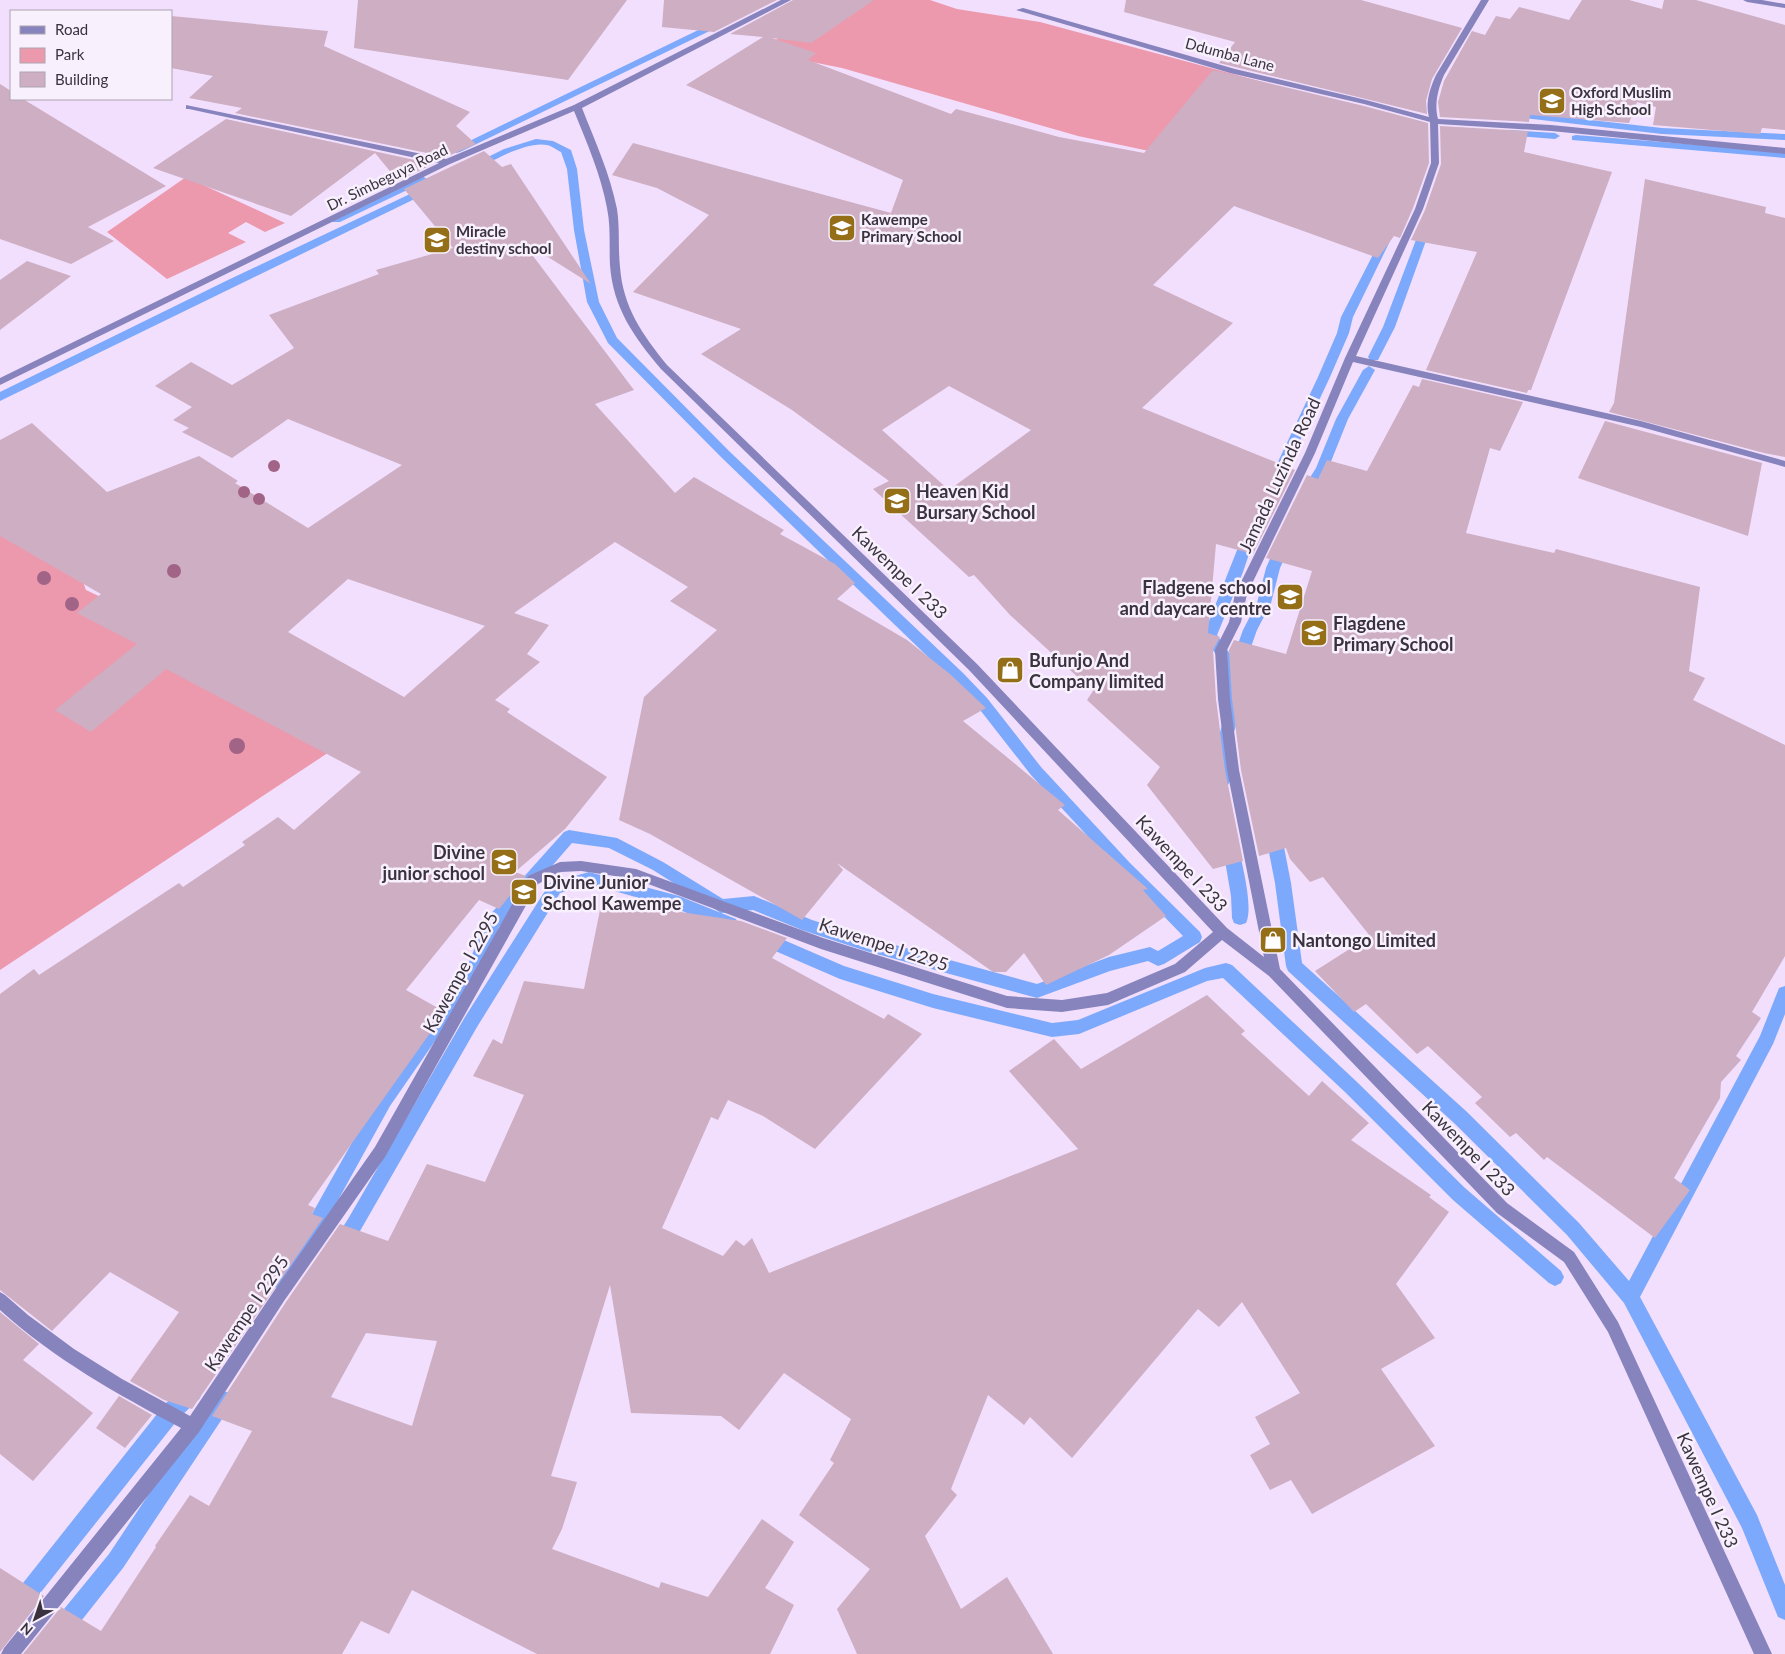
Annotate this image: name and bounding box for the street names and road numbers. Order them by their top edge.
street label: Ddumba Lane [1183,33,1277,75]
street label: Dr. Simbeguya Road [324,140,450,214]
street label: Jamada Luzinda Road [1233,394,1325,556]
street label: Kawempe I 233 [848,521,952,623]
street label: Kawempe I 233 [1132,810,1232,916]
street label: Kawempe I 2295 [418,908,502,1036]
street label: Kawempe I 2295 [817,913,951,975]
street label: Kawempe I 233 [1418,1096,1520,1200]
street label: Kawempe I 2295 [199,1251,293,1375]
street label: Kawempe I 233 [1673,1429,1743,1551]

